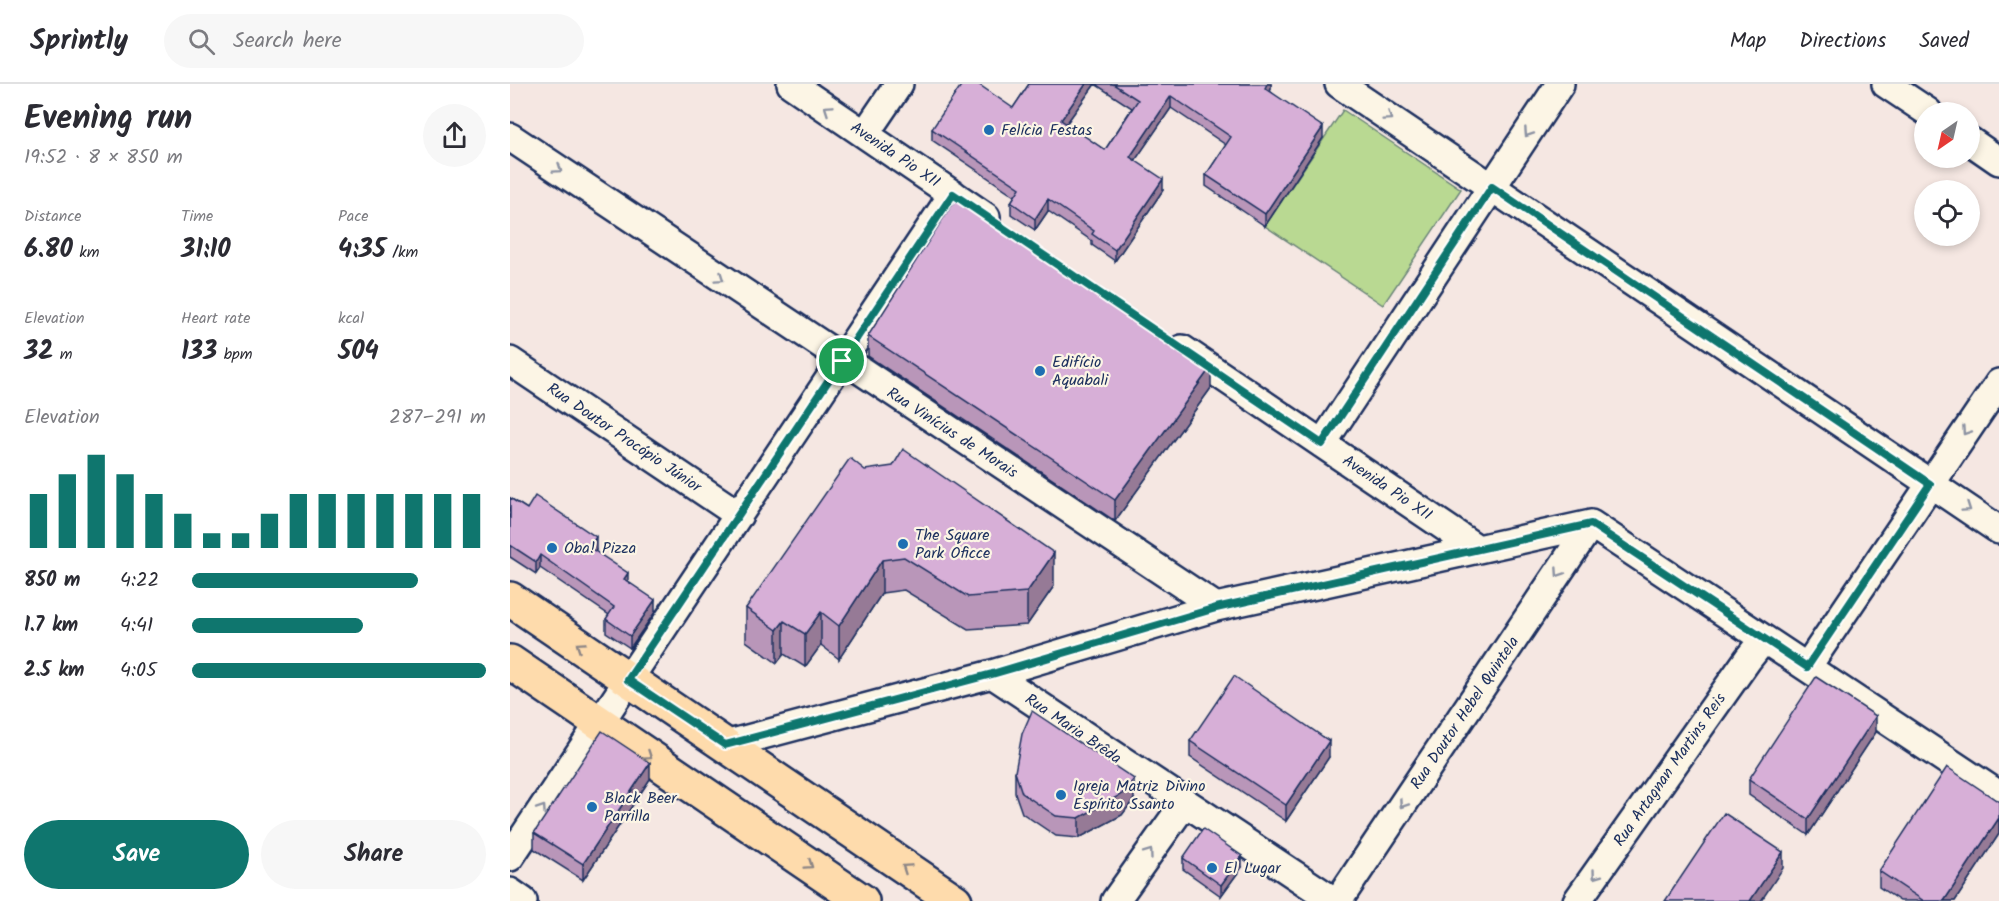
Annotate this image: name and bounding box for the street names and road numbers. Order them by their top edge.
street label: Avenida Pio XII [845,116,945,194]
street label: Rua Doutor Procópio Júnior [542,377,708,500]
street label: Rua Vinícius de Morais [881,381,1023,485]
street label: Avenida Pio XII [1337,449,1437,527]
street label: Rua Doutor Hebel Quintela [1404,631,1526,795]
street label: Rua Maria Brêda [1020,687,1126,771]
street label: Rua Artagnan Martins Reis [1607,688,1733,852]

